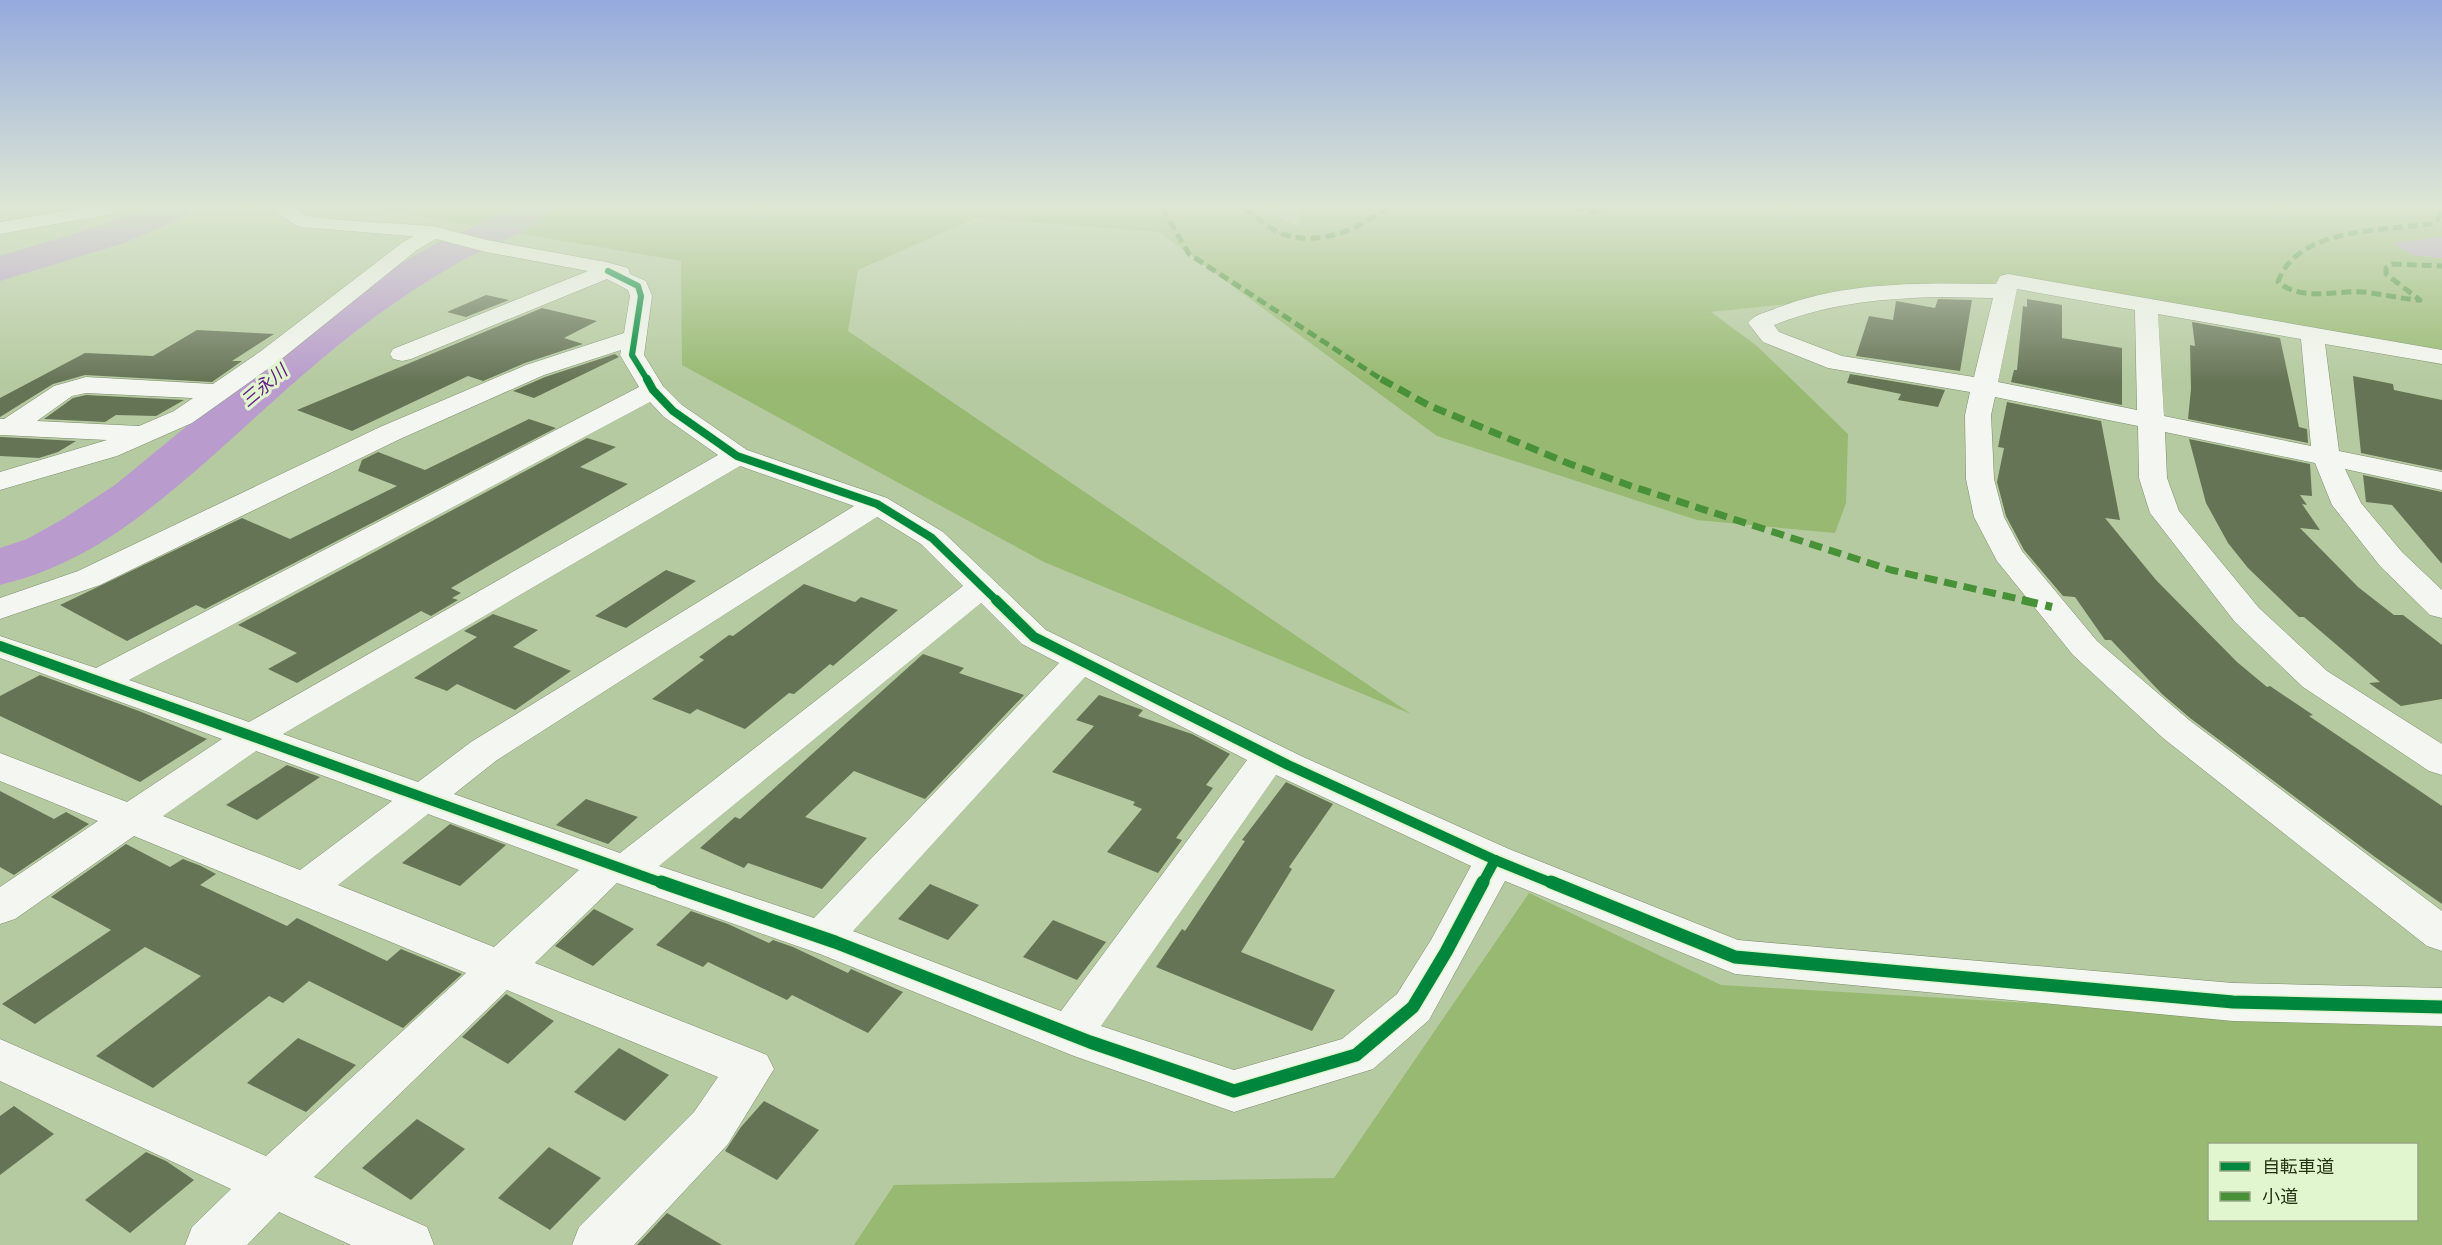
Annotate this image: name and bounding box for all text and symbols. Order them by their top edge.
water label: 三永川 [236,359,293,412]
legend [2208,1143,2418,1221]
text: 自転車道 [2262,1156,2334,1178]
text: 小道 [2262,1186,2298,1208]

